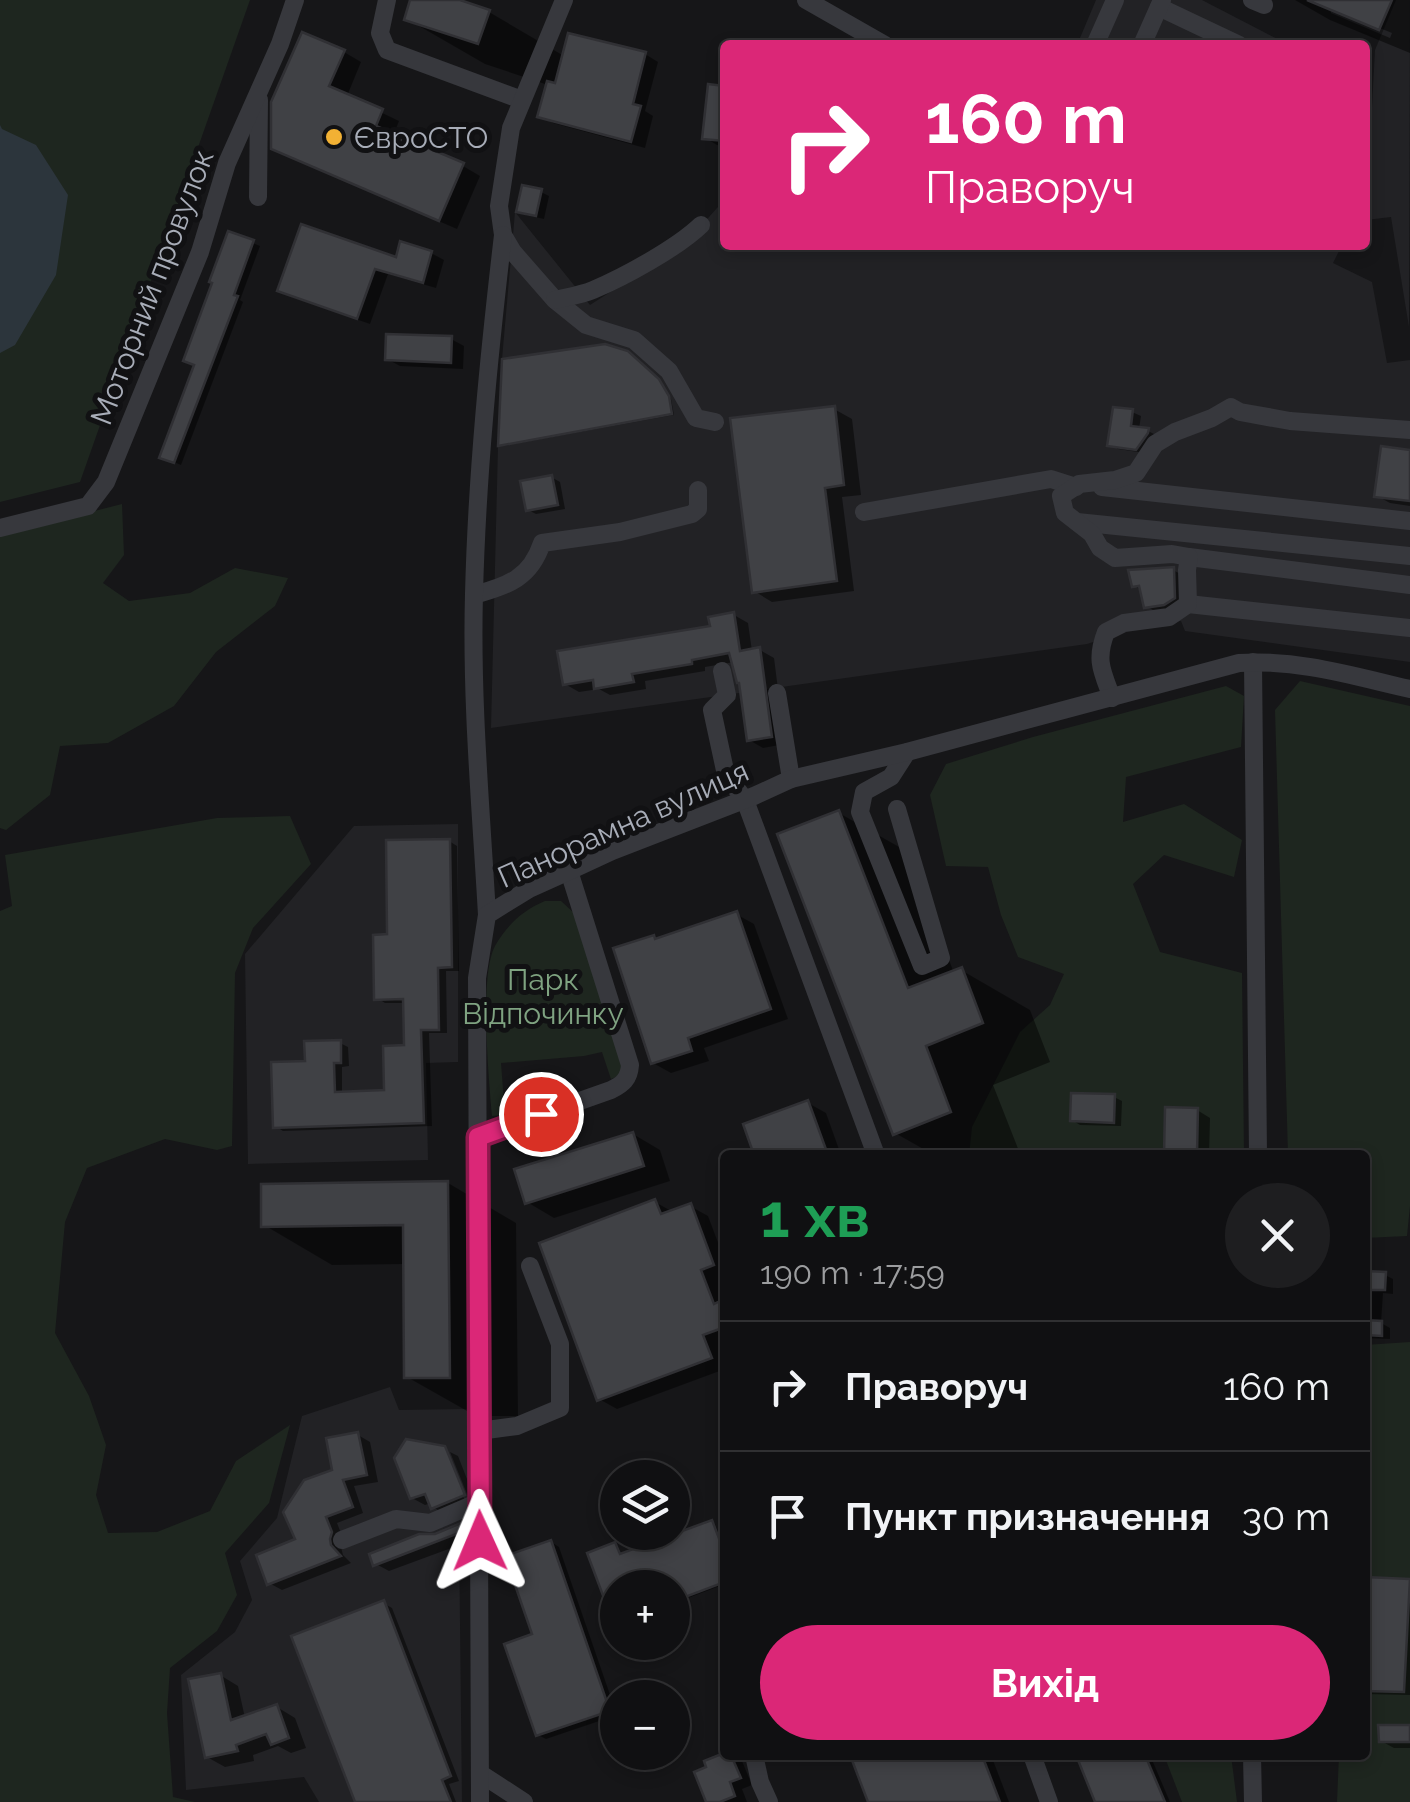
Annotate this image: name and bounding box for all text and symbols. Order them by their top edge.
text: 160 m [925,77,1127,159]
icon: right [760,80,890,210]
place label: ЄвроСТО [354,120,488,155]
marker: ЄвроСТО [323,126,345,148]
street label: Моторний провулок [83,145,221,429]
text: Праворуч [925,161,1135,214]
street label: Панорамна вулиця [492,753,754,895]
park label: Парк Відпочинку [462,962,624,1031]
pin [499,1072,584,1157]
icon: arrive [514,1087,569,1142]
text: 1 хв [760,1181,870,1251]
button: close [1225,1183,1330,1288]
text: 190 m · 17:59 [760,1254,945,1291]
icon: right [760,1359,815,1414]
text: Праворуч [845,1364,1028,1409]
text: 160 m [1223,1364,1330,1409]
map controls [600,1460,690,1770]
button: layers [600,1460,690,1550]
position arrow [428,1489,532,1593]
icon: arrive [760,1489,815,1544]
text: Пункт призначення [845,1494,1210,1539]
text: 30 m [1242,1494,1330,1539]
button: + [600,1570,690,1660]
button: Вихід [760,1625,1330,1740]
button: − [600,1680,690,1770]

